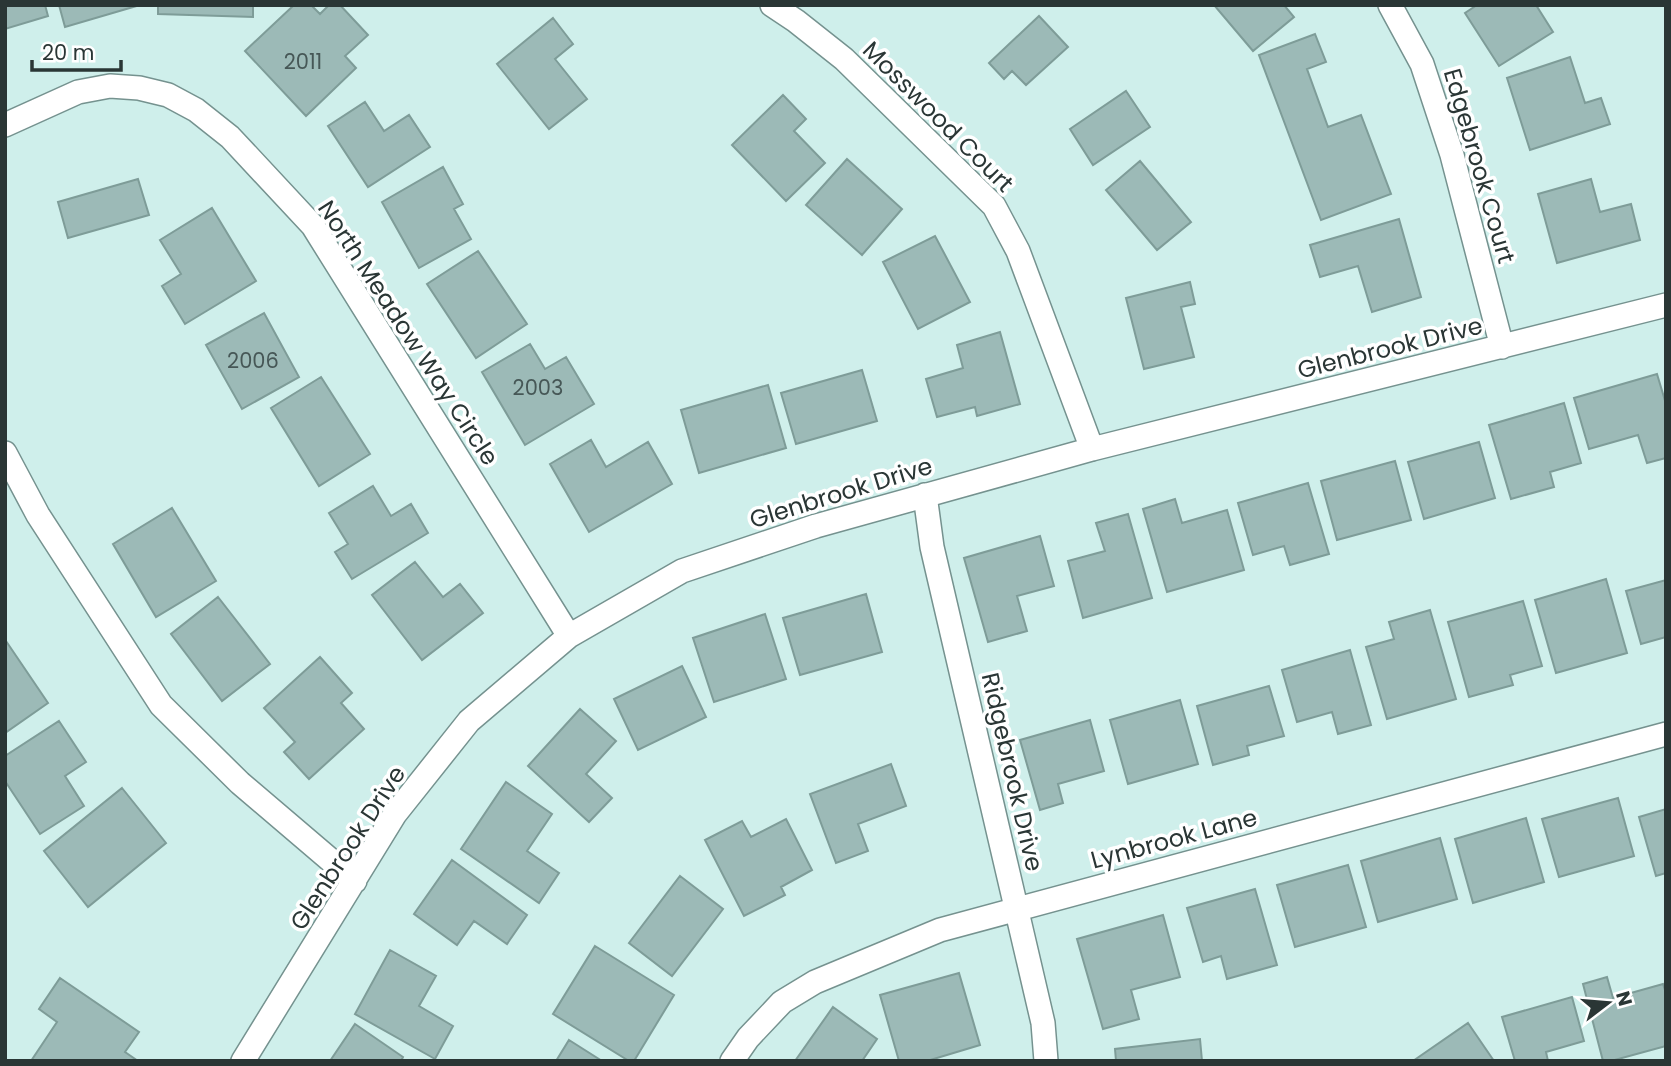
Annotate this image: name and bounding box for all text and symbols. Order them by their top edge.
scale bar [32,28,121,72]
street label: Mosswood Court [856,34,1021,199]
text: 20 m [42,38,95,67]
house number: 2011 [284,47,322,76]
street label: Edgebrook Court [1436,65,1523,267]
street label: North Meadow Way Circle [310,194,507,471]
street label: Glenbrook Drive [1294,309,1486,386]
house number: 2006 [227,346,279,375]
house number: 2003 [513,373,563,402]
street label: Glenbrook Drive [745,449,936,536]
street label: Ridgebrook Drive [974,669,1051,874]
street label: Glenbrook Drive [282,759,413,936]
street label: Lynbrook Lane [1087,800,1261,877]
north arrow [1573,968,1643,1038]
text: N [1609,988,1639,1009]

